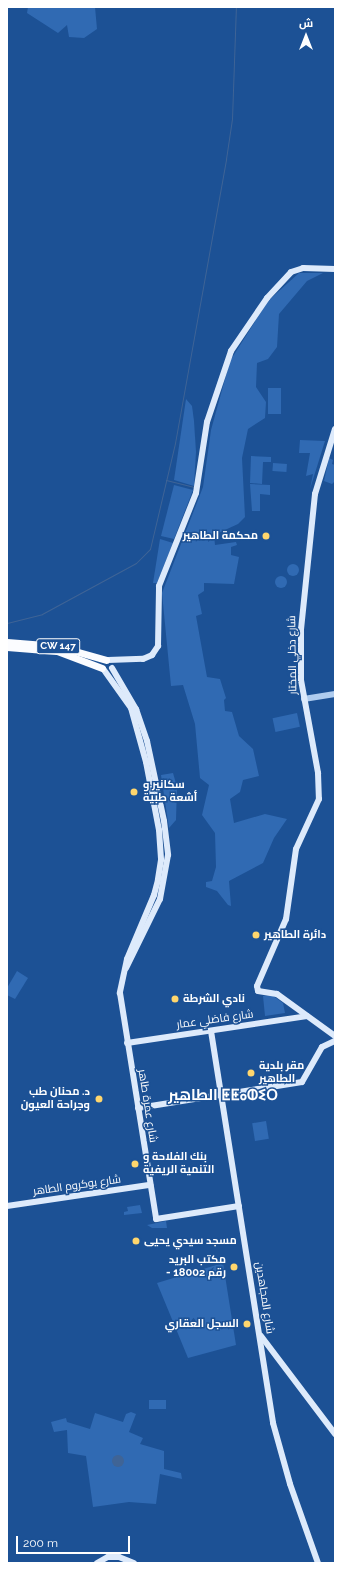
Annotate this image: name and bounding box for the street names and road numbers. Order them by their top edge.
street label: شارع دخلي المختار [286,615,300,695]
road number: CW 147 [36,638,80,654]
street label: شارع فاضلي عمار [176,1008,254,1032]
street label: شارع عمرة طاهر [135,1068,159,1144]
street label: شارع بوكروم الطاهر [32,1173,122,1199]
street label: شارع المجاهدين [252,1261,276,1335]

